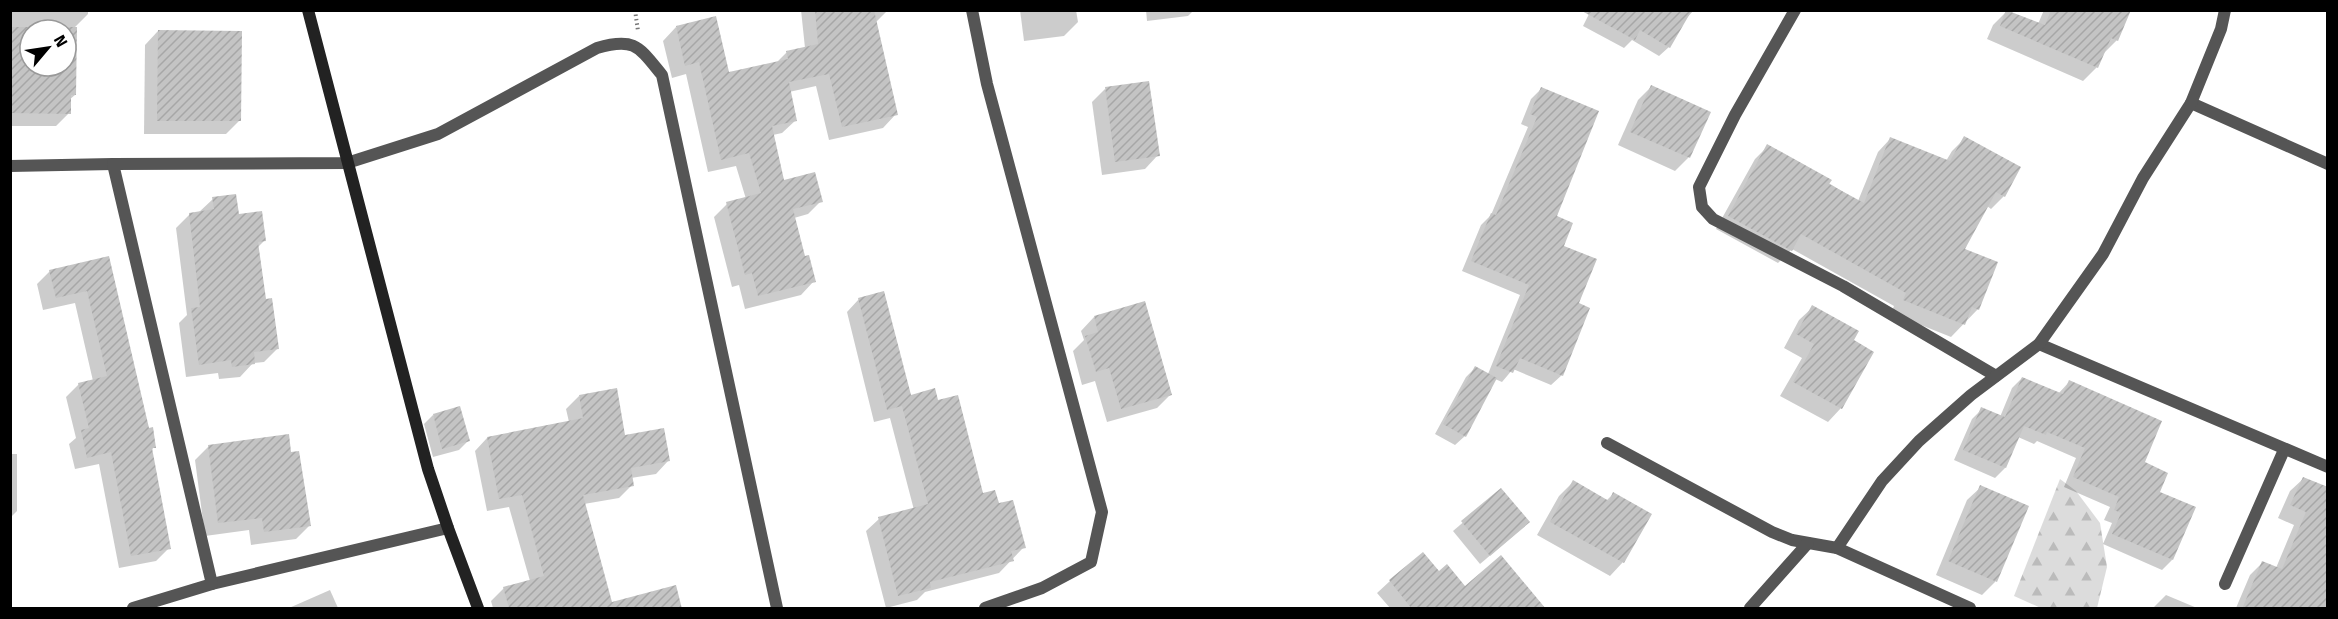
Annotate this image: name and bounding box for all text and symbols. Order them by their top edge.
north arrow [18,18,78,78]
text: N [50,32,72,50]

